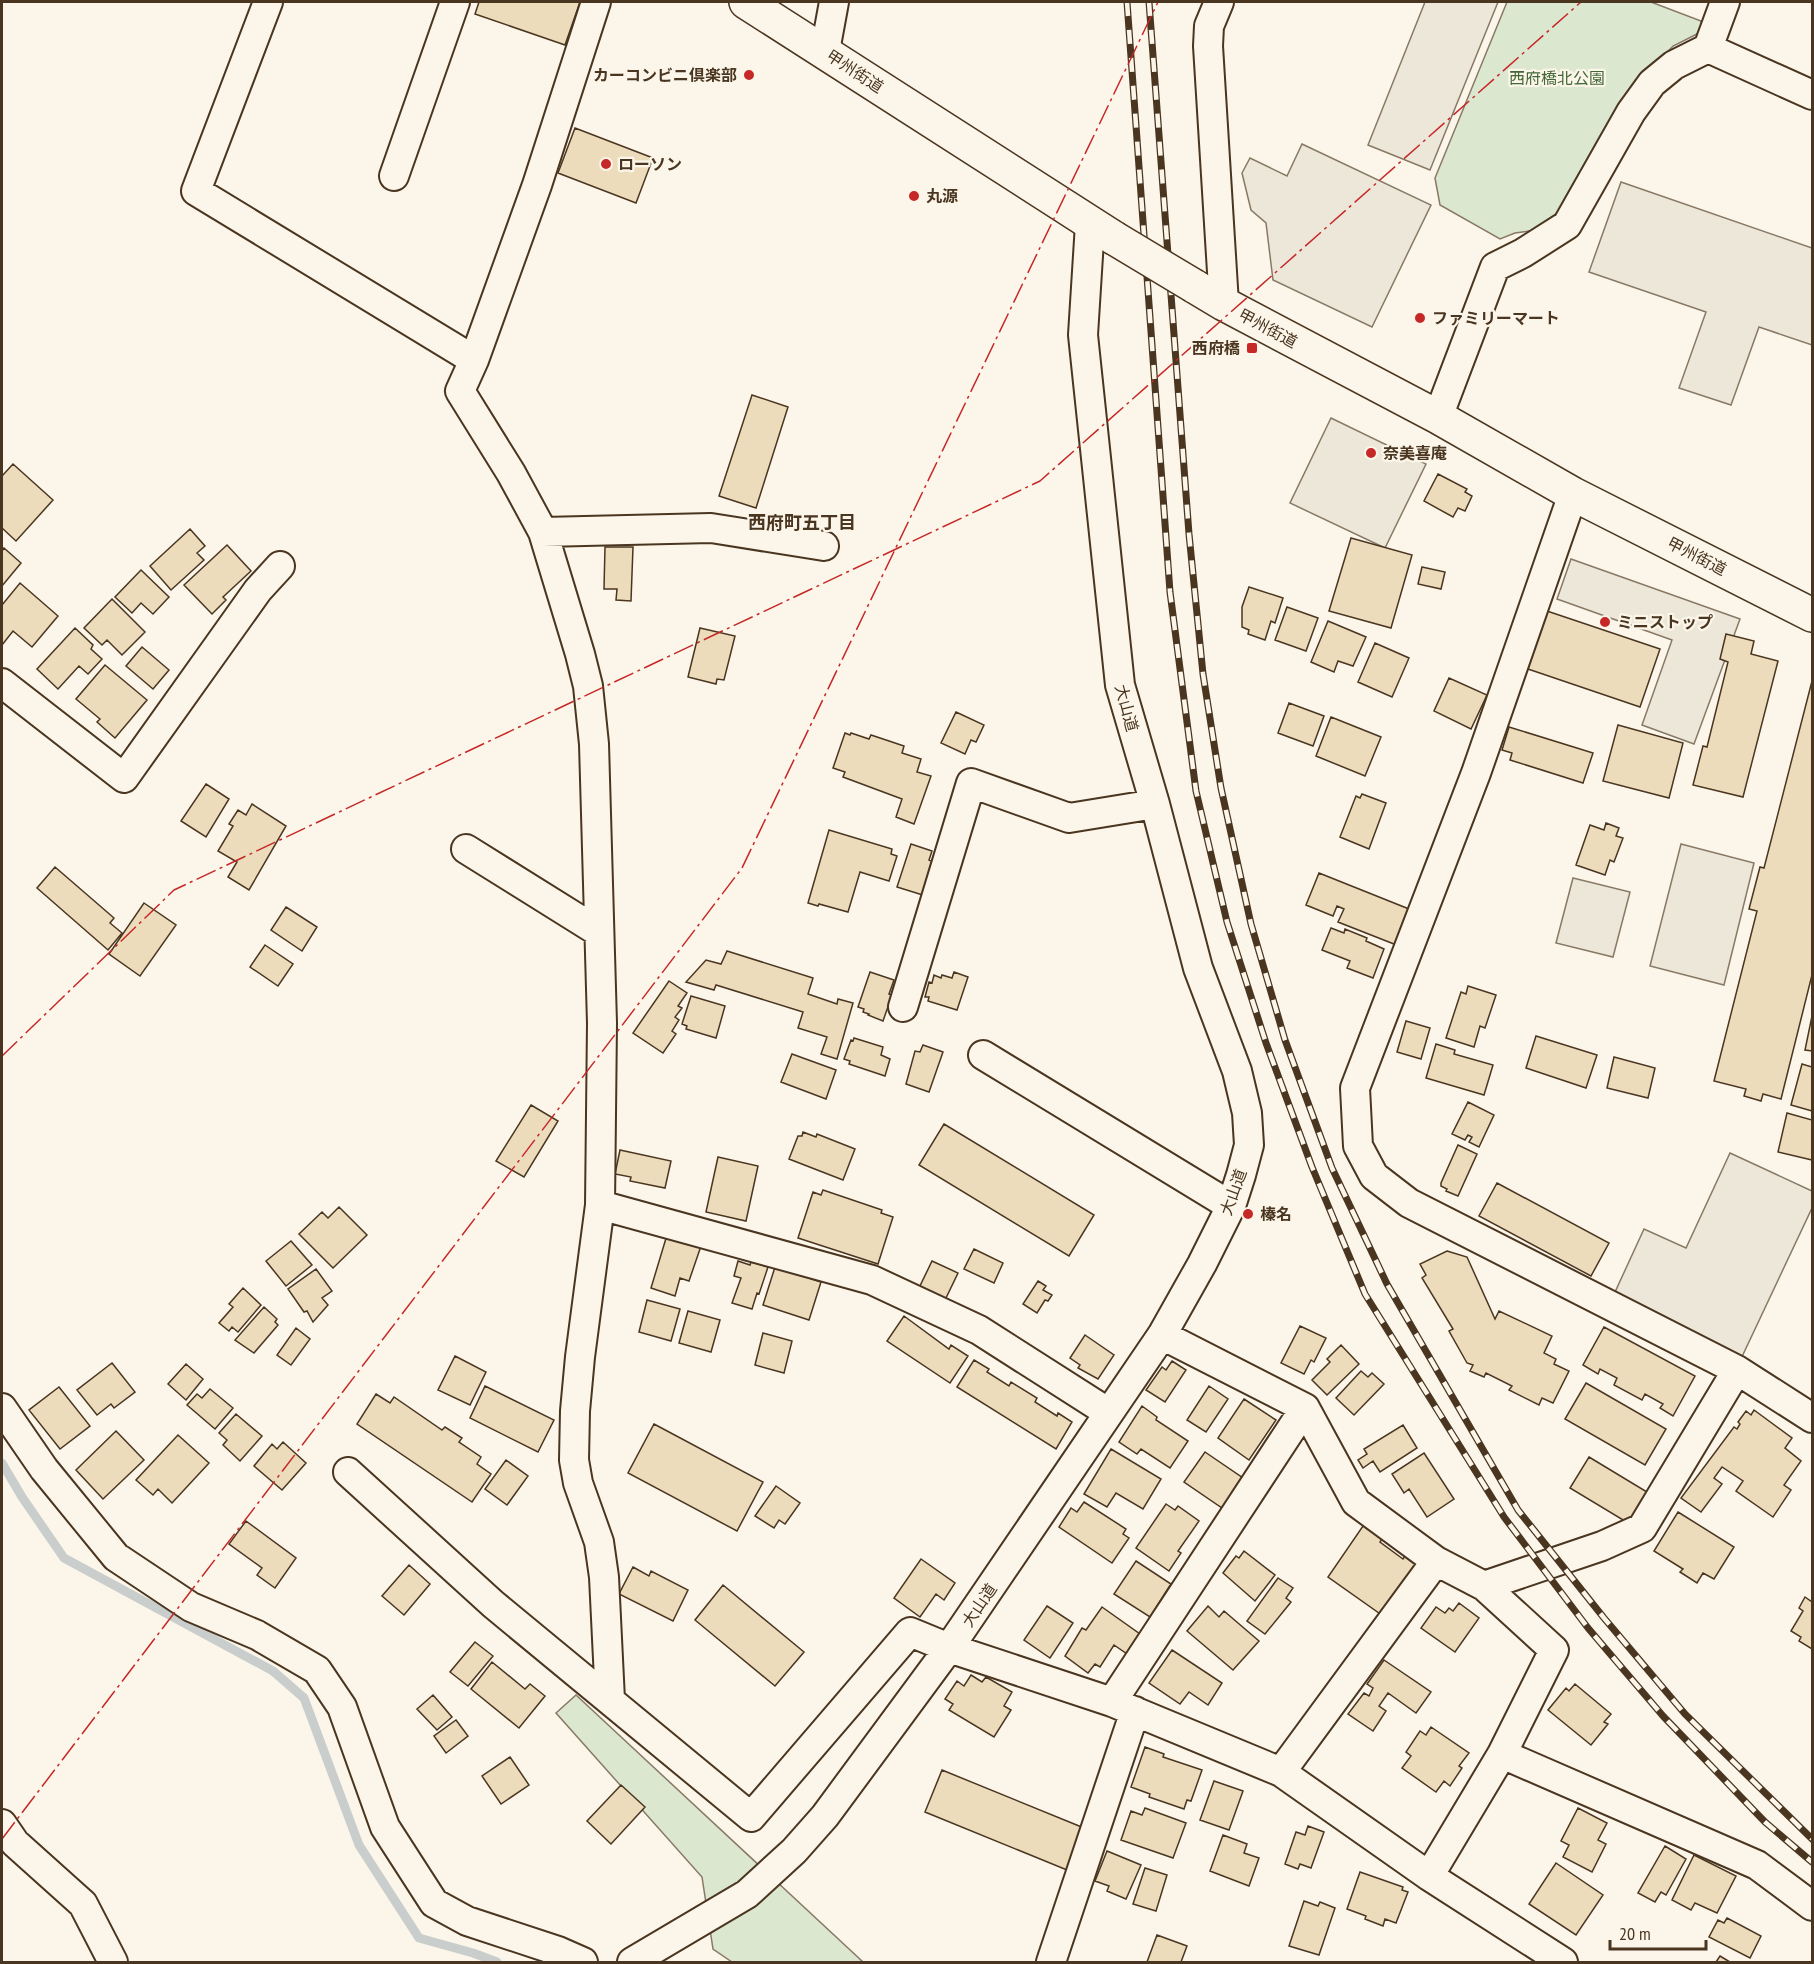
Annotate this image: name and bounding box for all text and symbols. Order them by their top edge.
street label: 甲州街道 [823,45,887,97]
place label: カーコンビニ倶楽部 [593,65,737,85]
marker: カーコンビニ倶楽部 [742,68,756,82]
park label: 西府橋北公園 [1509,68,1605,88]
place label: ローソン [618,154,682,174]
marker: ローソン [599,157,613,171]
place label: 丸源 [926,186,958,206]
marker: 丸源 [907,189,921,203]
street label: 甲州街道 [1235,304,1301,352]
place label: ファミリーマート [1432,308,1560,328]
marker: ファミリーマート [1413,311,1427,325]
place label: 西府橋 [1192,338,1240,358]
marker: 西府橋 [1245,341,1259,355]
place label: 奈美喜庵 [1383,443,1447,463]
marker: 奈美喜庵 [1364,446,1378,460]
district label: 西府町五丁目 [748,511,856,534]
street label: 甲州街道 [1664,533,1730,579]
place label: ミニストップ [1617,612,1713,632]
marker: ミニストップ [1598,615,1612,629]
street label: 大山道 [1111,682,1143,734]
street label: 大山道 [1215,1166,1251,1218]
place label: 榛名 [1260,1204,1292,1224]
marker: 榛名 [1241,1207,1255,1221]
street label: 大山道 [957,1580,1001,1630]
scale bar [1610,1913,1706,1951]
text: 20 m [1619,1922,1651,1945]

